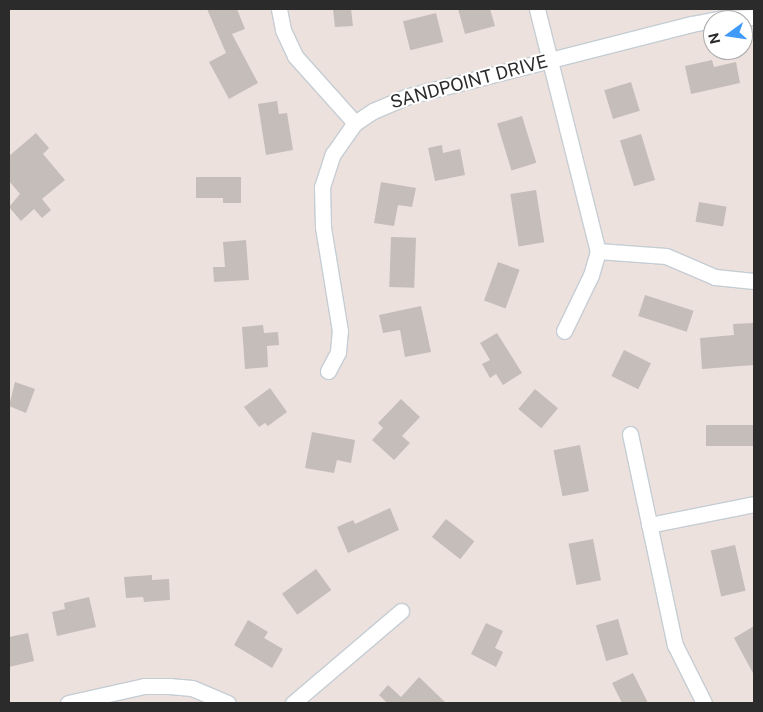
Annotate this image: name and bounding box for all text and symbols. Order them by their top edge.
north arrow [703,10,753,60]
text: N [705,31,724,46]
street label: SANDPOINT DRIVE [388,51,550,113]

